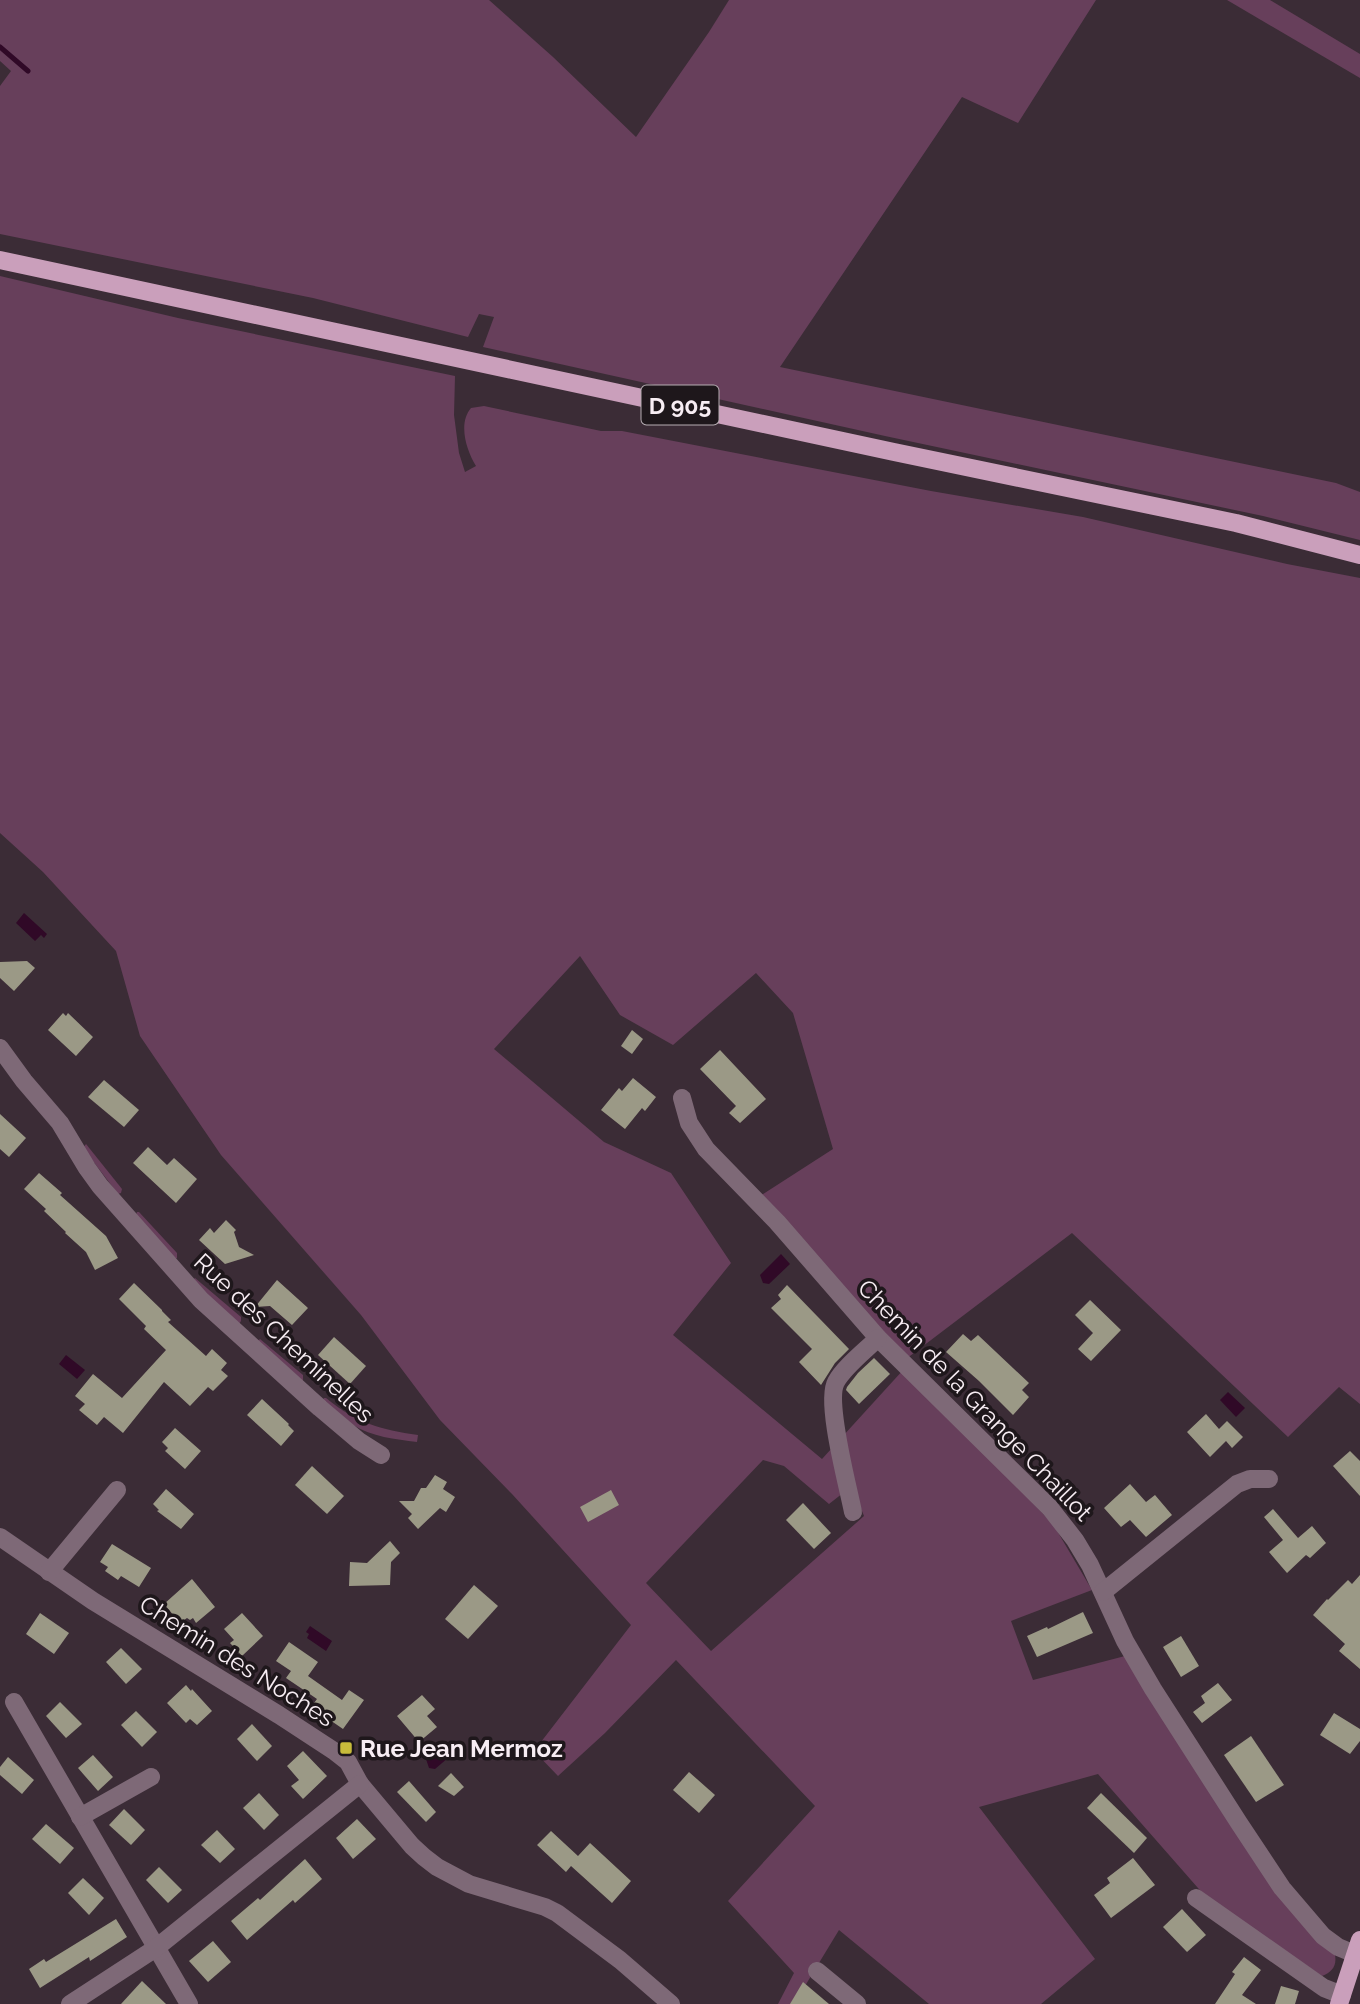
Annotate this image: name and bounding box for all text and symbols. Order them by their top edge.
road number: D 905 [642,386,718,424]
street label: Rue des Cheminelles [188,1247,380,1429]
street label: Chemin de la Grange Chaillot [852,1273,1098,1527]
street label: Chemin des Noches [134,1589,340,1733]
place label: Rue Jean Mermoz [360,1734,563,1763]
marker: Rue Jean Mermoz [338,1740,354,1756]

